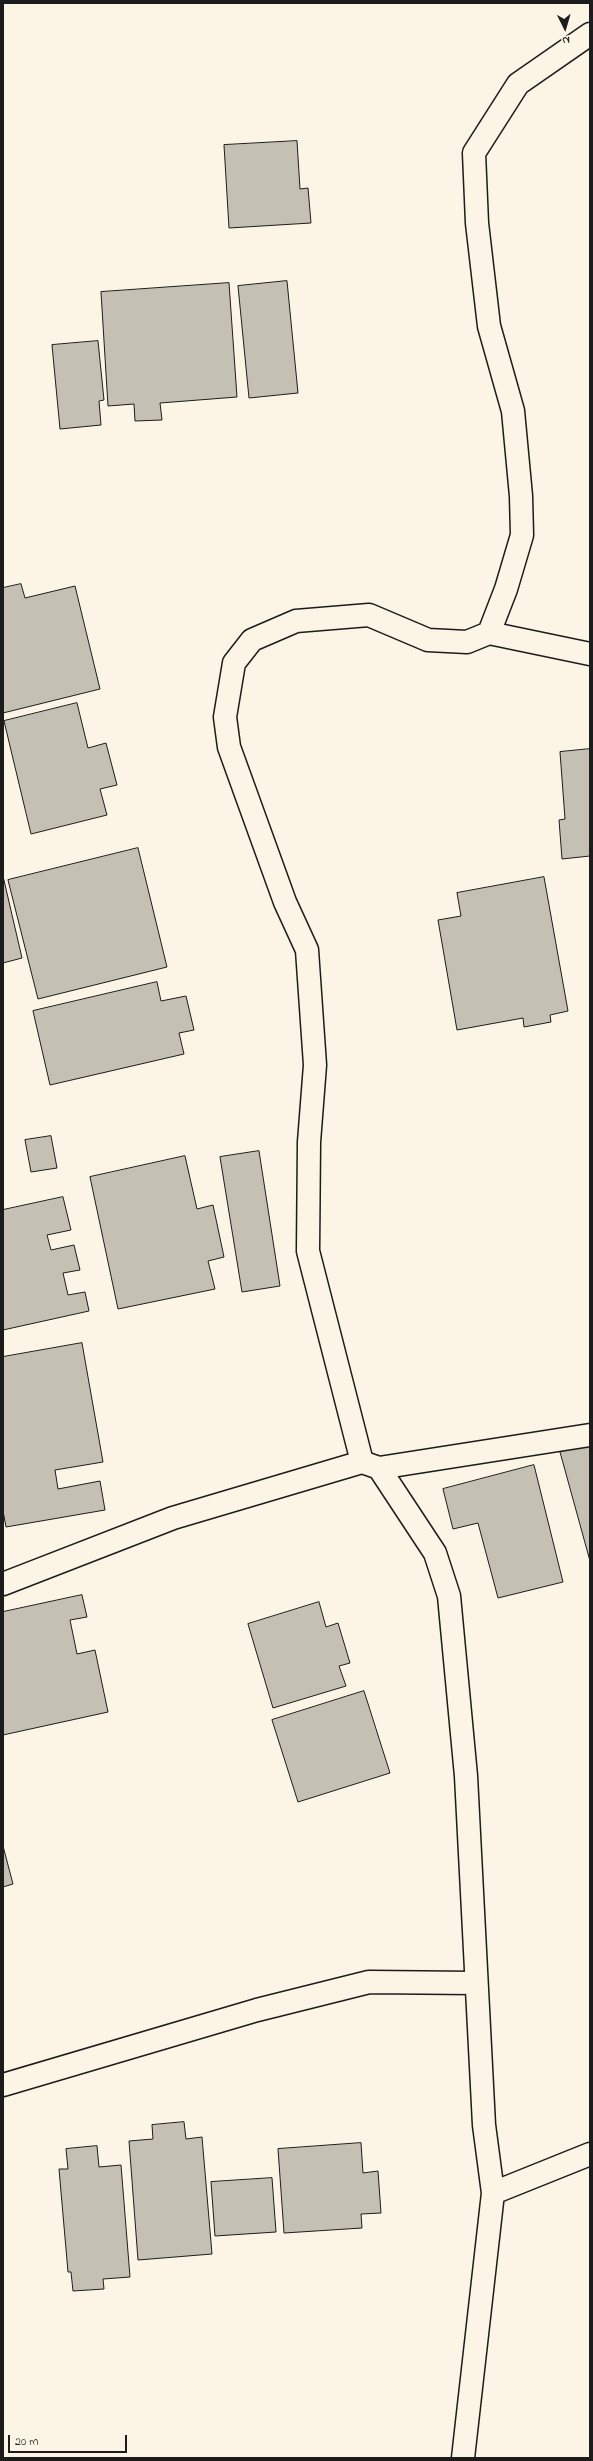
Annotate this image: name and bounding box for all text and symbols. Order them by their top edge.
north arrow [545,8,585,48]
text: N [562,32,570,48]
scale bar [10,2427,129,2453]
text: 20 m [15,2433,38,2451]

